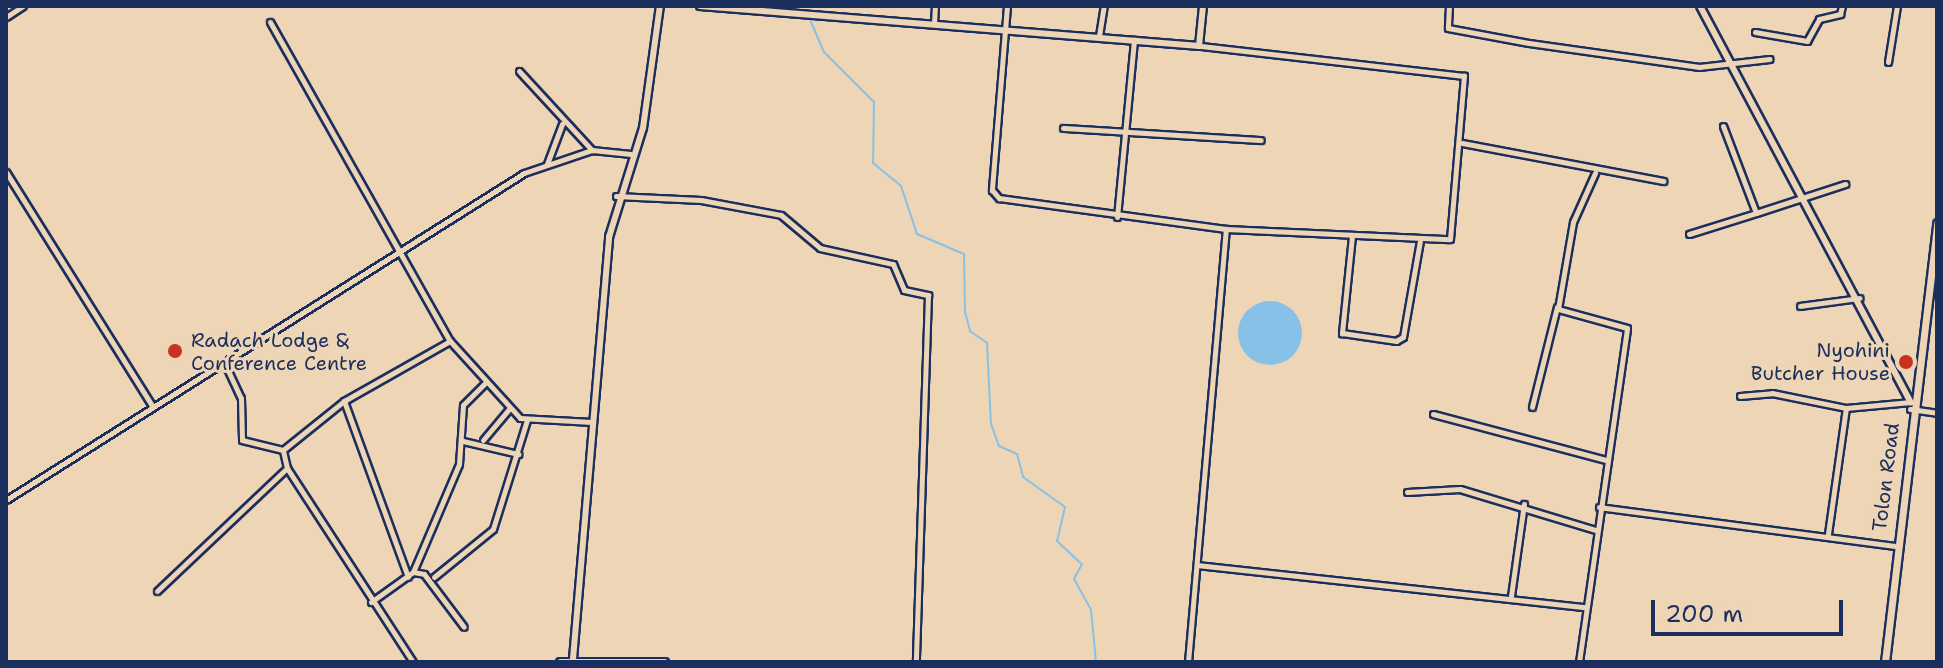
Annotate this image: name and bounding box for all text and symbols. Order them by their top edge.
place label: Radach Lodge & Conference Centre [191,328,367,375]
place label: Nyohini Butcher House [1751,338,1890,385]
marker: Radach Lodge & Conference Centre [166,342,184,360]
marker: Nyohini Butcher House [1897,353,1915,371]
street label: Tolon Road [1867,421,1905,533]
scale bar [1655,584,1847,634]
text: 200 m [1665,598,1743,630]

